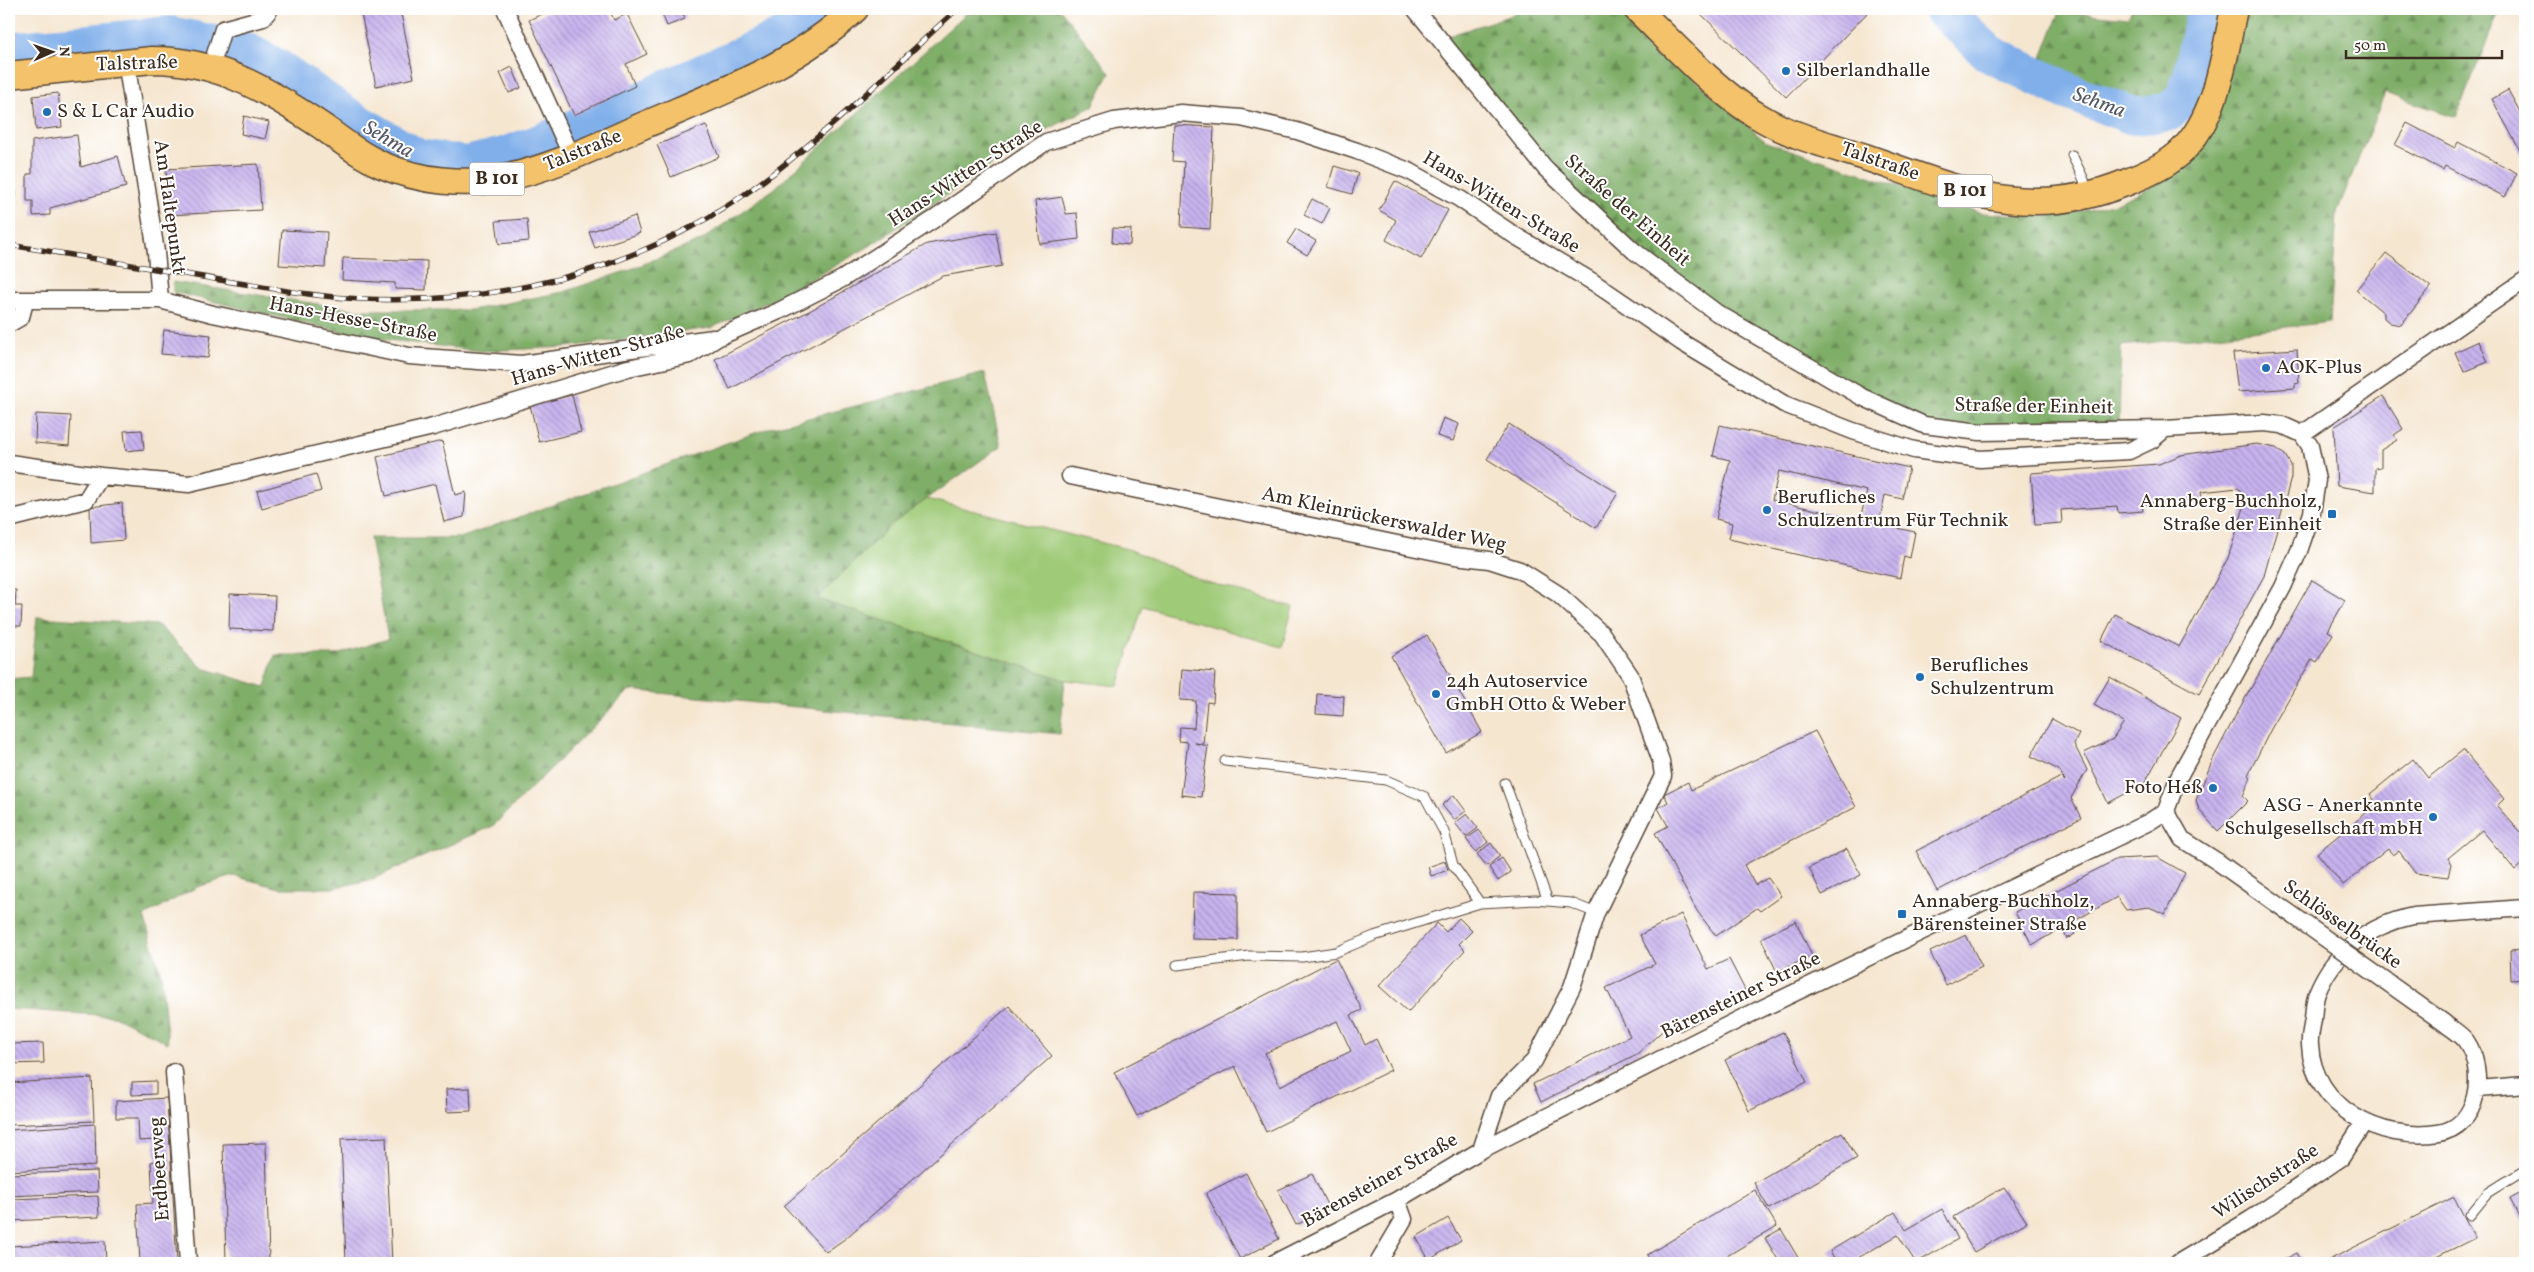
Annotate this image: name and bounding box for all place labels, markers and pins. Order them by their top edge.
place label: Silberlandhalle [1796,57,1930,85]
marker: Silberlandhalle [1780,65,1792,77]
place label: S & L Car Audio [57,98,194,126]
marker: S & L Car Audio [41,106,53,118]
place label: AOK-Plus [2276,354,2362,382]
marker: AOK-Plus [2260,362,2272,374]
place label: Berufliches Schulzentrum Für Technik [1777,484,2008,535]
place label: Annaberg-Buchholz, Straße der Einheit [2140,488,2322,539]
marker: Berufliches Schulzentrum Für Technik [1761,504,1773,516]
marker: Annaberg-Buchholz, Straße der Einheit [2326,508,2338,520]
place label: Berufliches Schulzentrum [1930,652,2054,703]
place label: 24h Autoservice GmbH Otto & Weber [1446,668,1626,719]
marker: Berufliches Schulzentrum [1914,671,1926,683]
marker: 24h Autoservice GmbH Otto & Weber [1430,688,1442,700]
place label: Foto Heß [2124,774,2203,802]
marker: Foto Heß [2207,782,2219,794]
place label: ASG - Anerkannte Schulgesellschaft mbH [2224,792,2423,843]
marker: ASG - Anerkannte Schulgesellschaft mbH [2427,811,2439,823]
place label: Annaberg-Buchholz, Bärensteiner Straße [1912,888,2094,939]
marker: Annaberg-Buchholz, Bärensteiner Straße [1896,908,1908,920]

